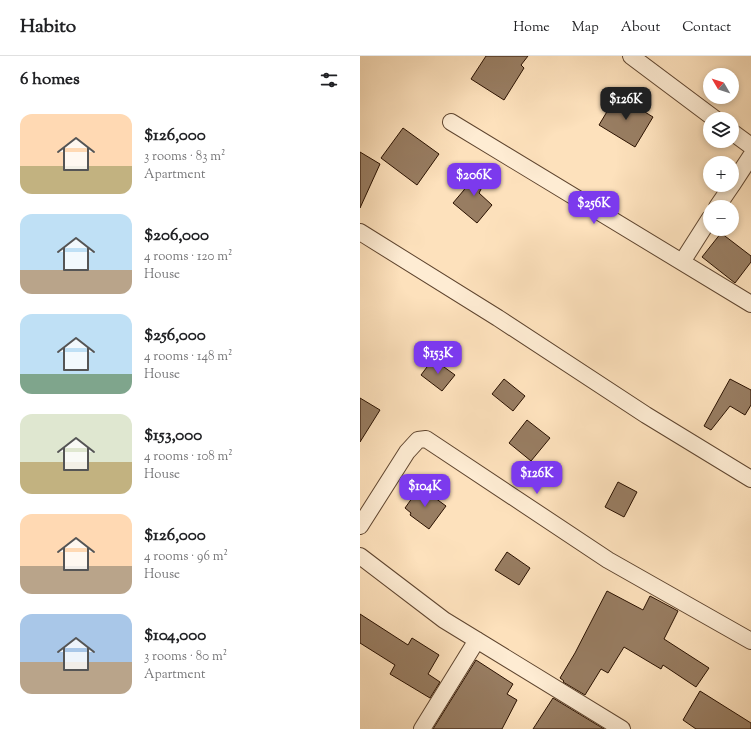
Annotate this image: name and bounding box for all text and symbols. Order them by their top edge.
text: Habito [20,14,76,41]
text: Home [513,18,550,38]
text: Map [572,18,599,38]
text: About [621,18,660,38]
text: Contact [682,18,731,38]
text: 6 homes [20,68,80,92]
north arrow [703,68,739,104]
map controls [703,68,739,236]
icon: filters [318,69,340,91]
pin: $126K [598,87,654,121]
text: $126K [609,91,643,109]
button: layers [703,112,739,148]
text: $126,000 [144,124,206,148]
icon: home [52,130,100,178]
text: 3 rooms · 83 m² [144,148,225,166]
button: + [703,156,739,192]
pin: $206K [446,163,502,197]
text: Apartment [144,166,205,184]
text: $206K [456,167,492,185]
pin: $256K [566,191,622,225]
text: $256K [577,195,611,213]
button: − [703,200,739,236]
text: $206,000 [144,224,209,248]
icon: home [52,230,100,278]
text: 4 rooms · 120 m² [144,248,232,266]
text: House [144,266,180,284]
text: $256,000 [144,324,206,348]
icon: home [52,330,100,378]
pin: $153K [410,341,466,375]
text: $153K [423,345,453,363]
text: 4 rooms · 148 m² [144,348,232,366]
text: House [144,366,180,384]
text: $153,000 [144,424,202,448]
icon: home [52,430,100,478]
text: 4 rooms · 108 m² [144,448,233,466]
pin: $126K [509,461,565,495]
text: $126K [520,465,554,483]
text: House [144,466,180,484]
pin: $104K [397,474,453,508]
text: $104K [408,478,442,496]
text: $126,000 [144,524,206,548]
icon: home [52,530,100,578]
text: 4 rooms · 96 m² [144,548,228,566]
text: House [144,566,180,584]
text: $104,000 [144,624,206,648]
icon: home [52,630,100,678]
text: 3 rooms · 80 m² [144,648,227,666]
text: Apartment [144,666,205,684]

